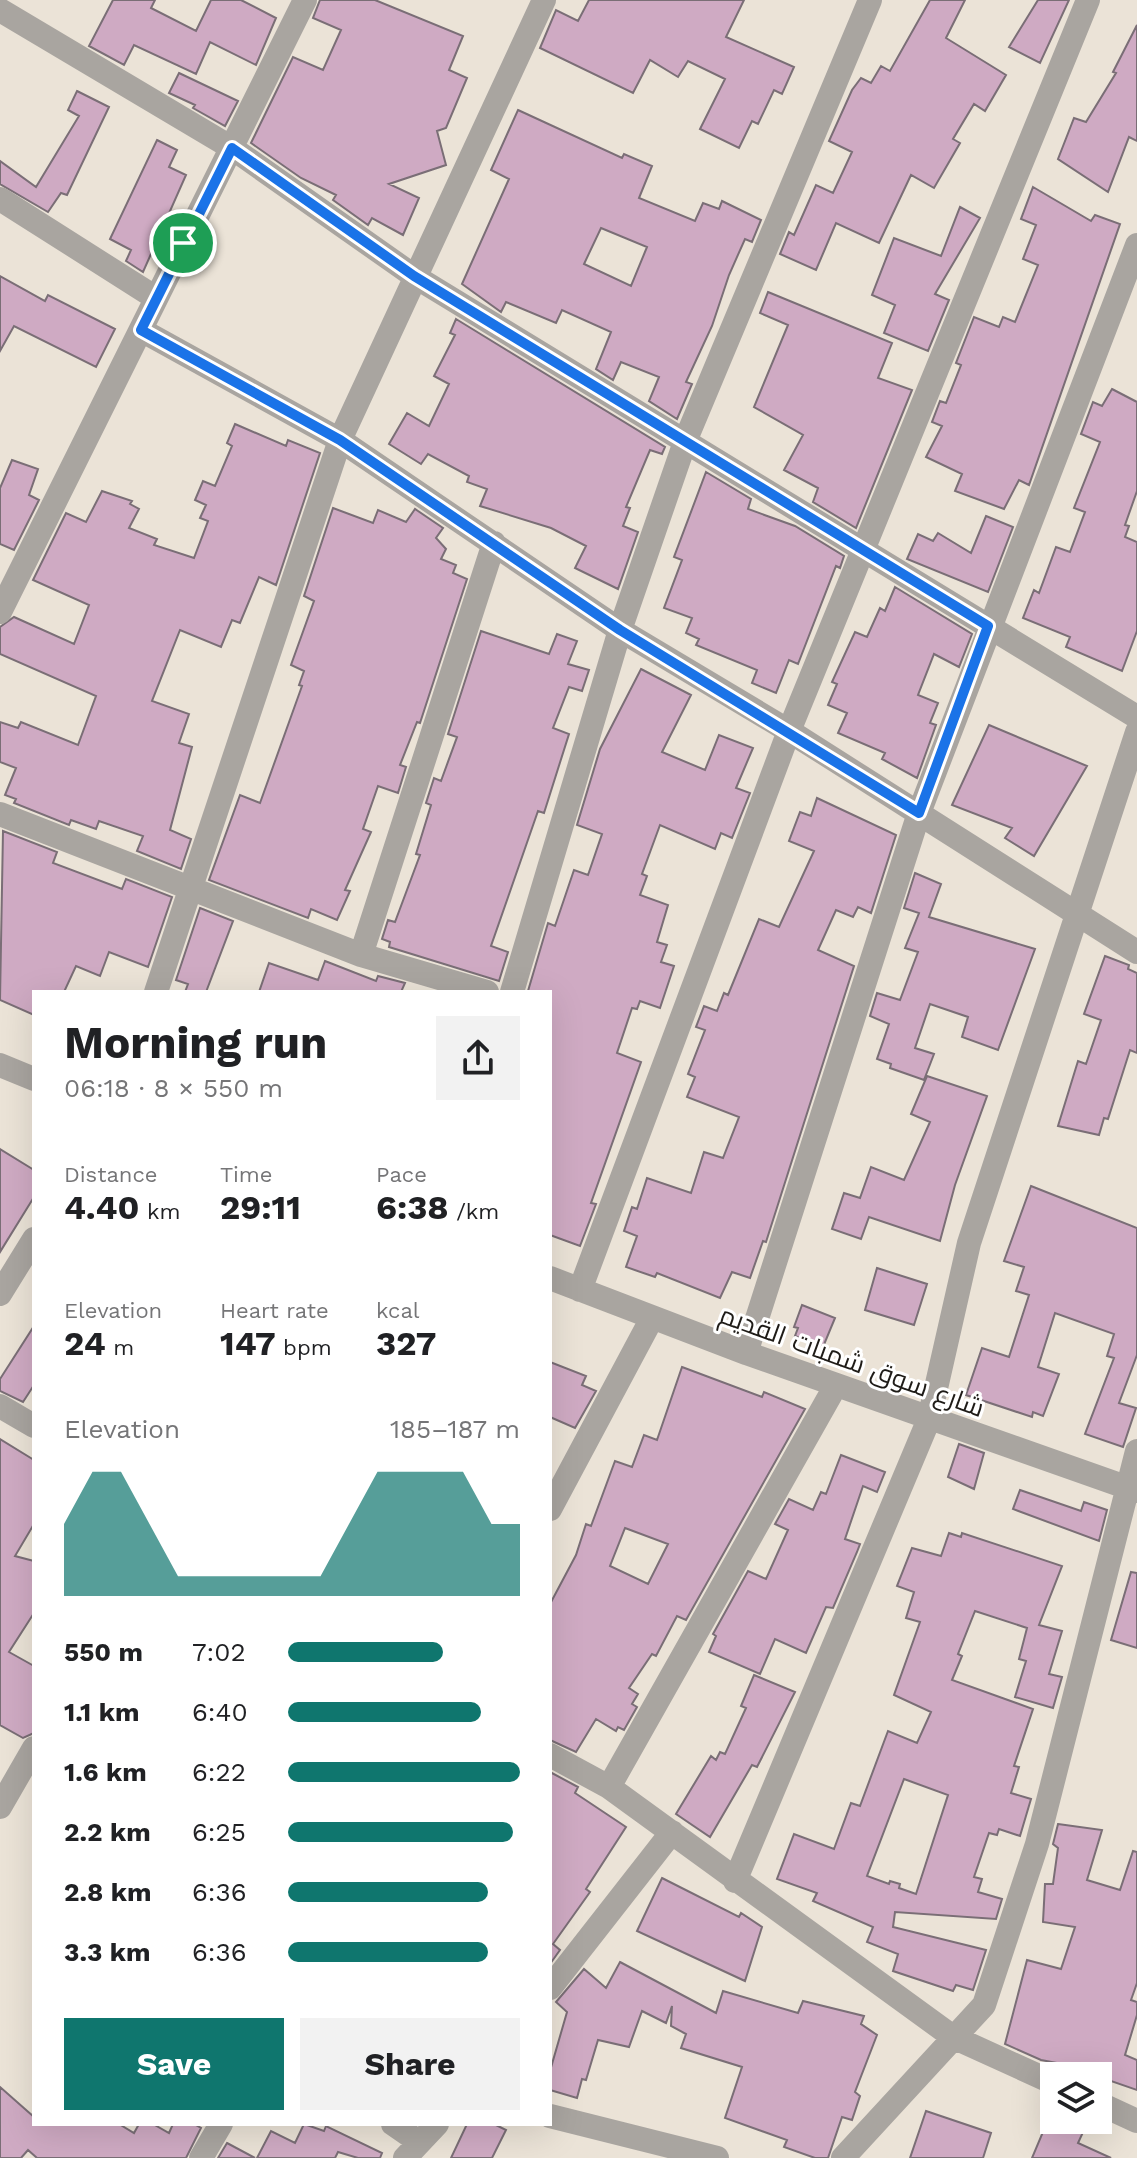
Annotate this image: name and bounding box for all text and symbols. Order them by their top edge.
pin [149,209,217,277]
icon: arrive [161,221,205,265]
button: share [436,1016,520,1100]
text: Morning run [64,1017,327,1069]
text: 06:18 · 8 × 550 m [64,1073,283,1103]
text: Distance [64,1162,158,1187]
text: Time [220,1162,272,1187]
text: Pace [376,1162,427,1187]
text: 4.40 [64,1187,139,1227]
text: 29:11 [220,1187,301,1227]
text: 6:38 [376,1187,449,1227]
text: km [139,1199,180,1224]
text: /km [449,1199,499,1224]
text: Elevation [64,1298,162,1323]
text: Heart rate [220,1298,329,1323]
text: kcal [376,1298,420,1323]
street label: شارع سوق شمبات القديم [714,1299,988,1426]
text: 24 [64,1323,106,1363]
text: 147 [220,1323,276,1363]
text: 327 [376,1323,436,1363]
text: m [106,1335,134,1360]
text: bpm [276,1335,332,1360]
text: Elevation [64,1414,180,1444]
text: 185–187 m [390,1414,520,1444]
text: 550 m [64,1637,143,1667]
text: 7:02 [192,1637,246,1667]
text: 1.1 km [64,1697,139,1727]
text: 6:40 [192,1697,248,1727]
text: 1.6 km [64,1757,147,1787]
text: 6:22 [192,1757,246,1787]
text: 2.2 km [64,1817,151,1847]
text: 6:25 [192,1817,246,1847]
text: 2.8 km [64,1877,151,1907]
text: 6:36 [192,1877,246,1907]
text: 3.3 km [64,1937,150,1967]
text: 6:36 [192,1937,246,1967]
button: Save [64,2018,284,2110]
button: Share [300,2018,520,2110]
map controls [1040,2062,1112,2134]
button: layers [1040,2062,1112,2134]

